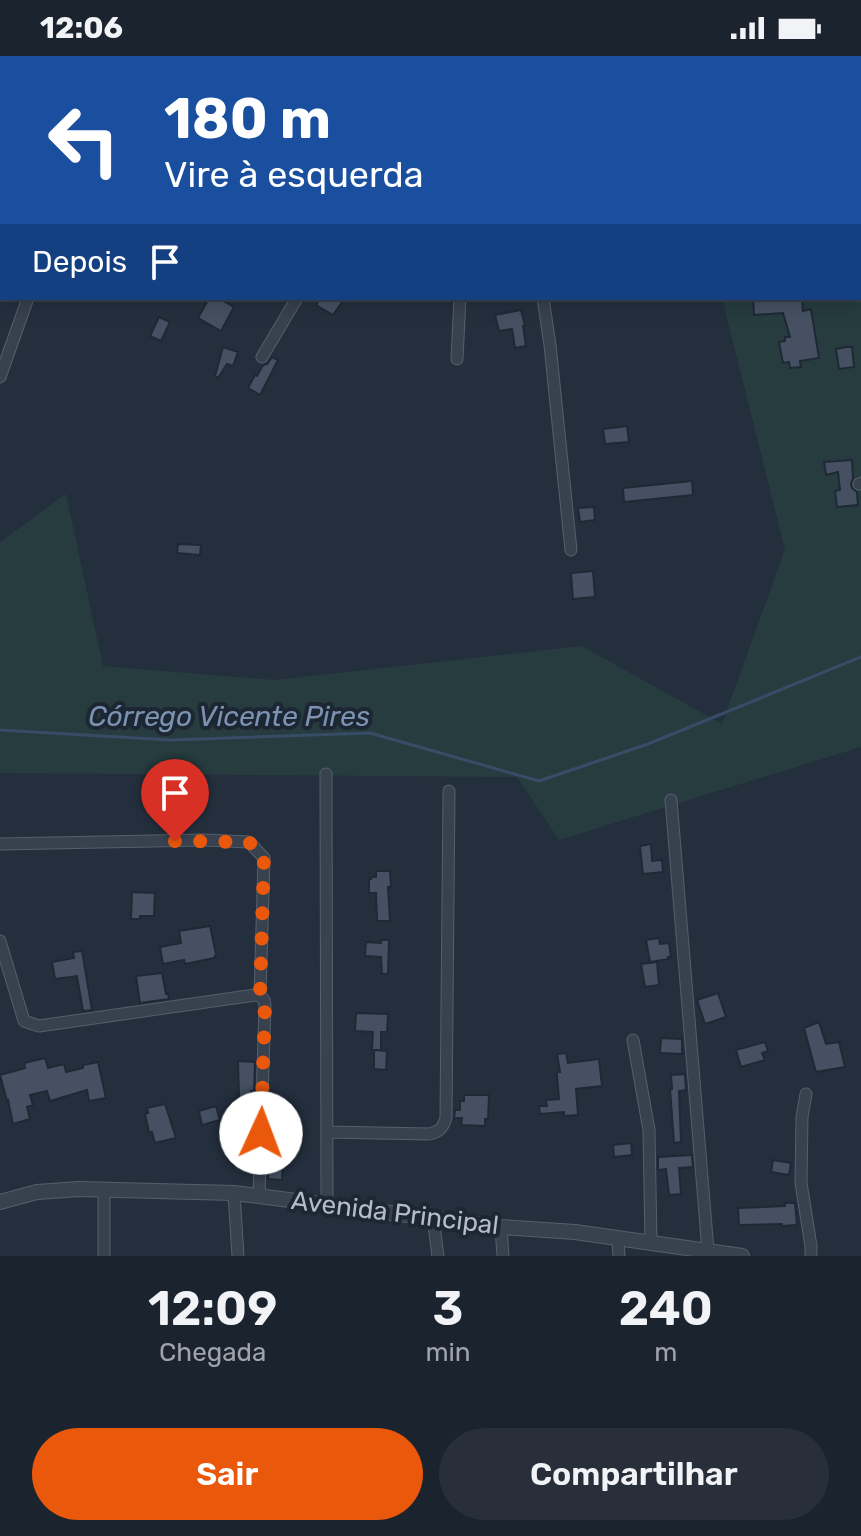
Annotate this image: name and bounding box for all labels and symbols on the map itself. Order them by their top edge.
water label: Córrego Vicente Pires [88,700,370,733]
pin [141,759,209,841]
position arrow [219,1091,303,1175]
street label: Avenida Principal [290,1185,500,1241]

